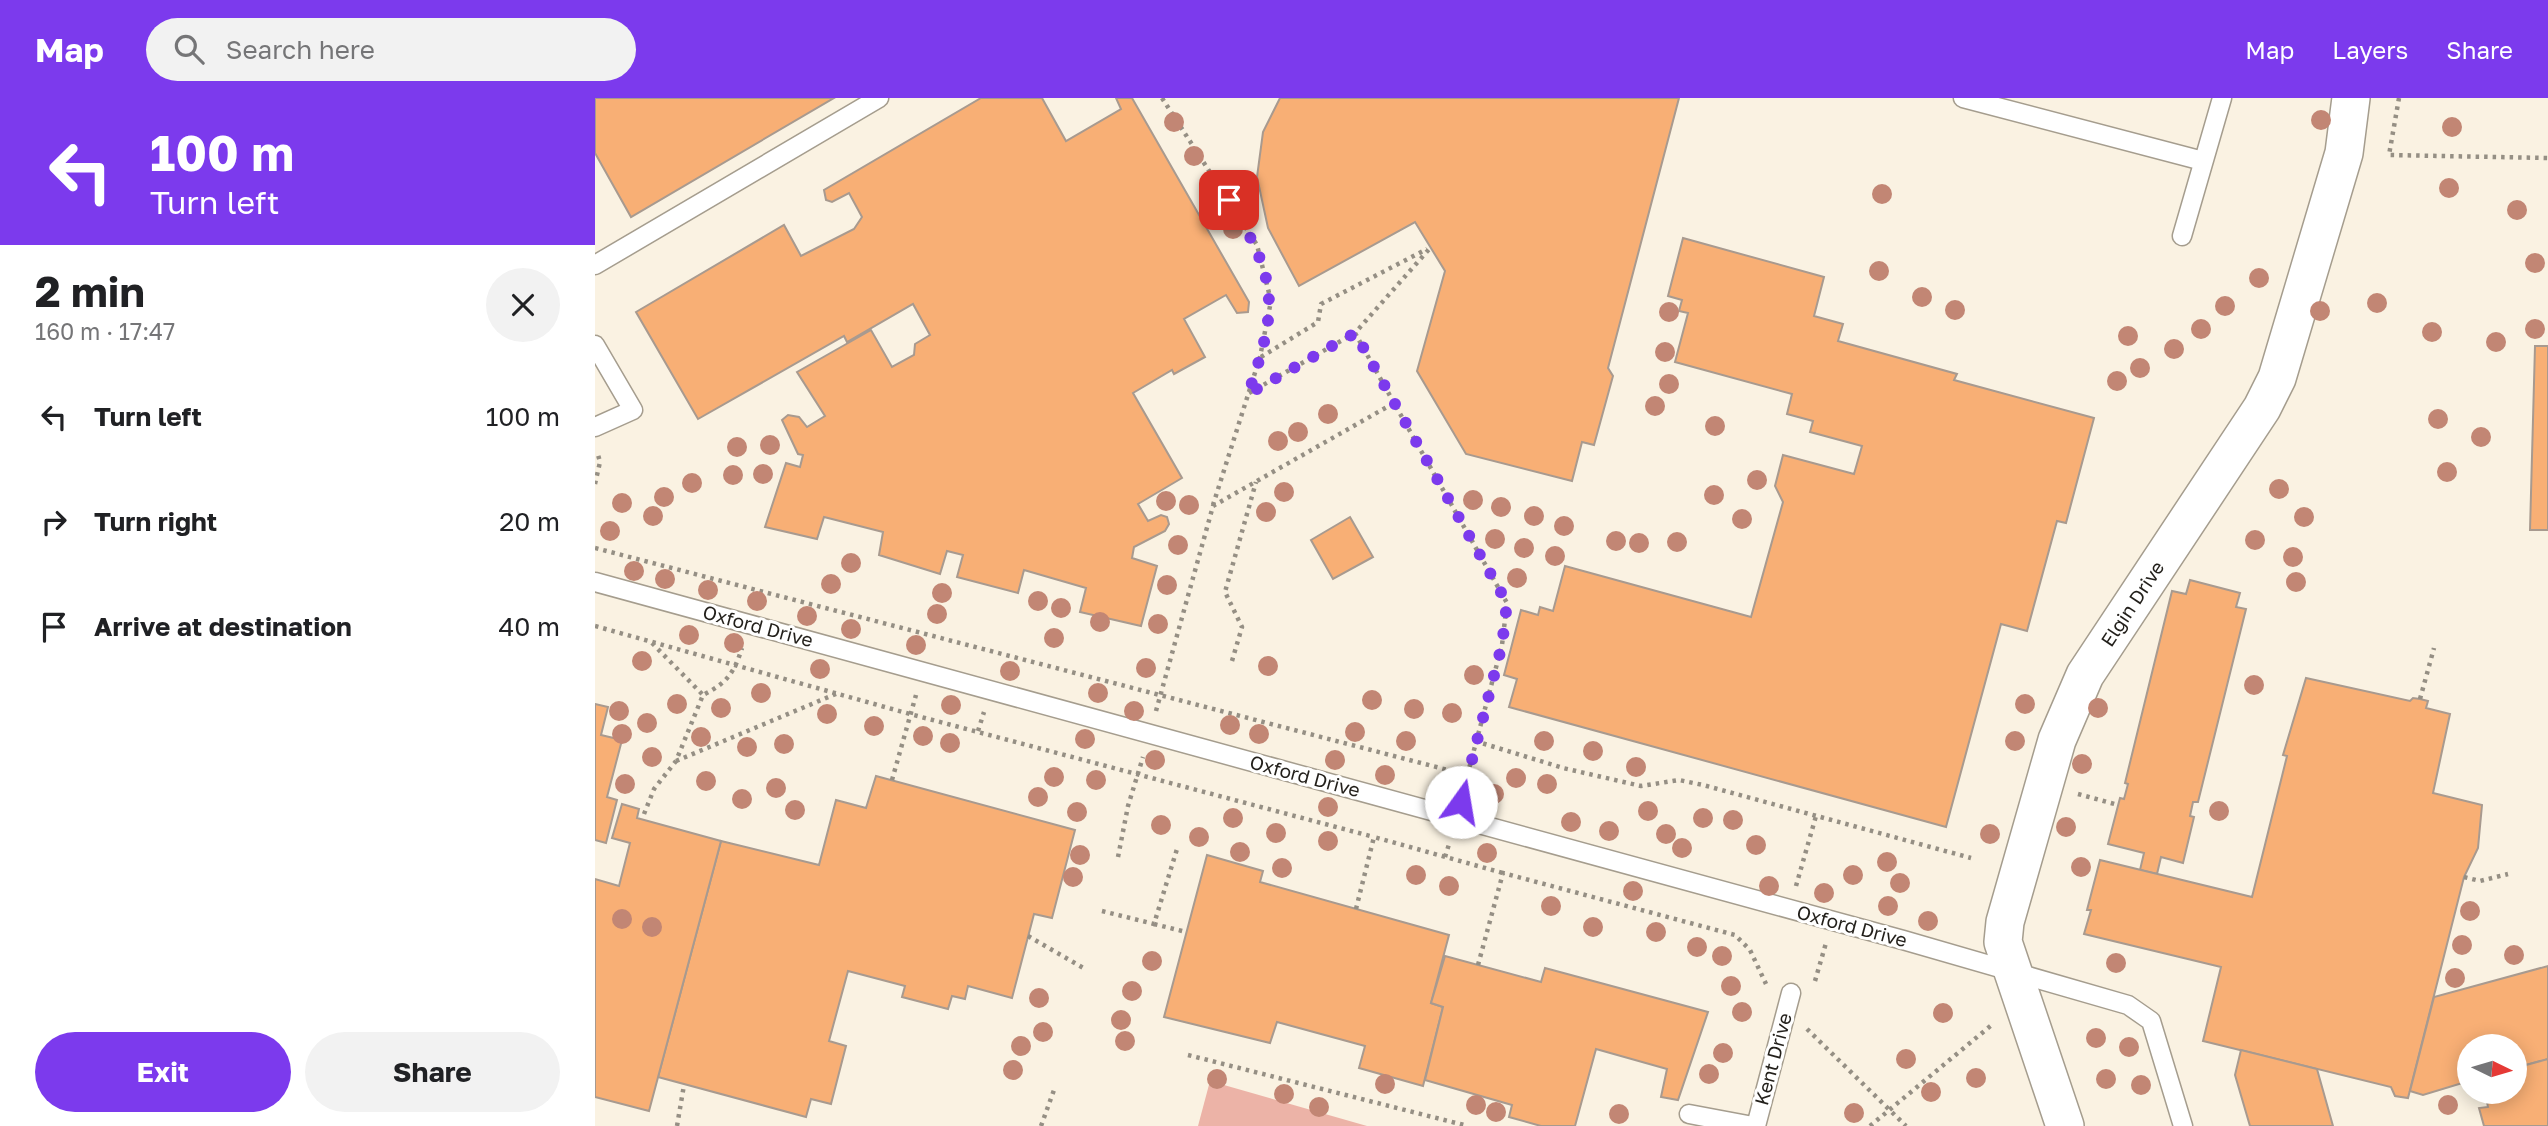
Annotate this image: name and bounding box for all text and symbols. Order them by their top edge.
search box [146,18,636,81]
text: Map [35,30,104,69]
icon: search [170,30,208,68]
text: Search here [226,34,375,65]
text: Map [2245,35,2294,64]
text: Layers [2332,35,2408,64]
text: Share [2446,35,2513,64]
text: 100 m [150,123,294,182]
icon: left [35,126,126,217]
pin [1199,170,1259,230]
icon: arrive [1210,181,1248,219]
text: Turn left [150,183,279,221]
text: 2 min [35,266,145,316]
button: close [486,268,560,342]
text: 160 m · 17:47 [35,317,175,345]
icon: left [35,398,73,436]
text: Turn left [94,401,202,432]
text: 100 m [486,401,560,432]
icon: right [35,503,73,541]
text: Turn right [94,506,217,537]
text: 20 m [499,506,560,537]
street label: Elgin Drive [2095,556,2169,650]
street label: Oxford Drive [700,600,816,651]
icon: arrive [35,608,73,646]
text: Arrive at destination [94,611,352,642]
text: 40 m [499,611,560,642]
street label: Oxford Drive [1247,750,1363,801]
position arrow [1424,765,1498,839]
street label: Oxford Drive [1794,900,1910,951]
street label: Kent Drive [1749,1010,1796,1108]
button: Exit [35,1032,291,1112]
button: Share [305,1032,560,1112]
north arrow [2457,1034,2527,1104]
map controls [2457,1034,2527,1104]

